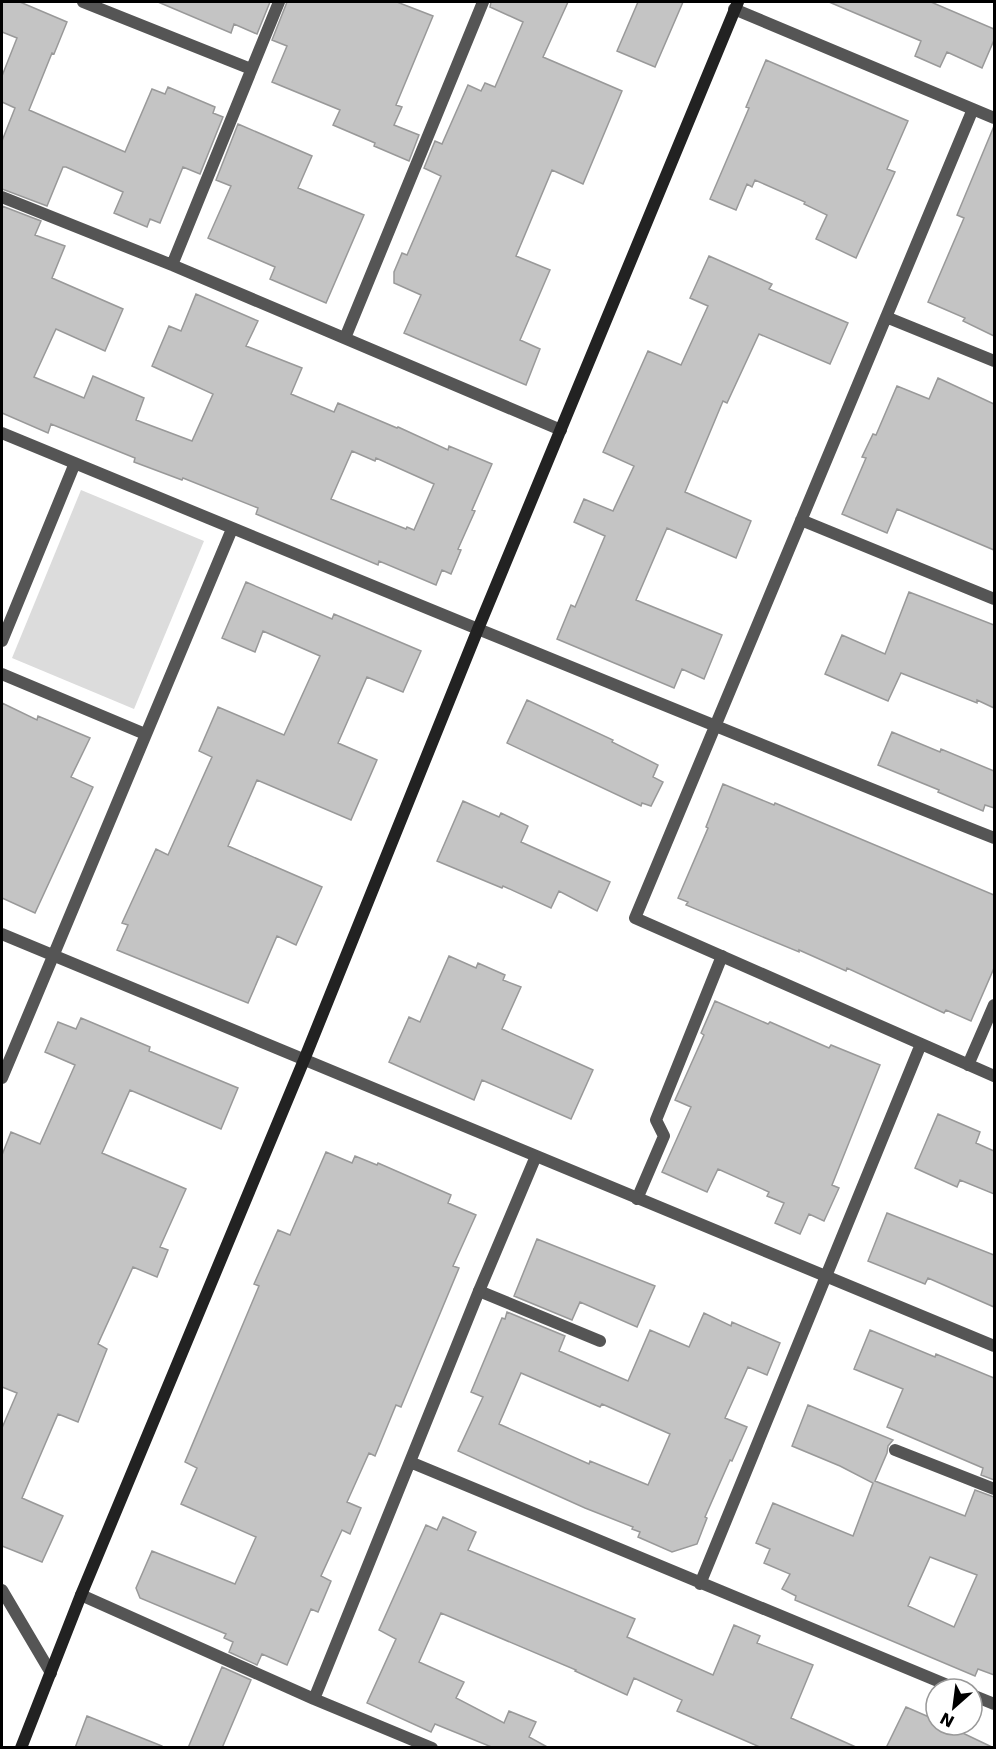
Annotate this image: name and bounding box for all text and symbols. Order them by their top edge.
north arrow [924,1677,984,1737]
text: N [937,1708,958,1731]

